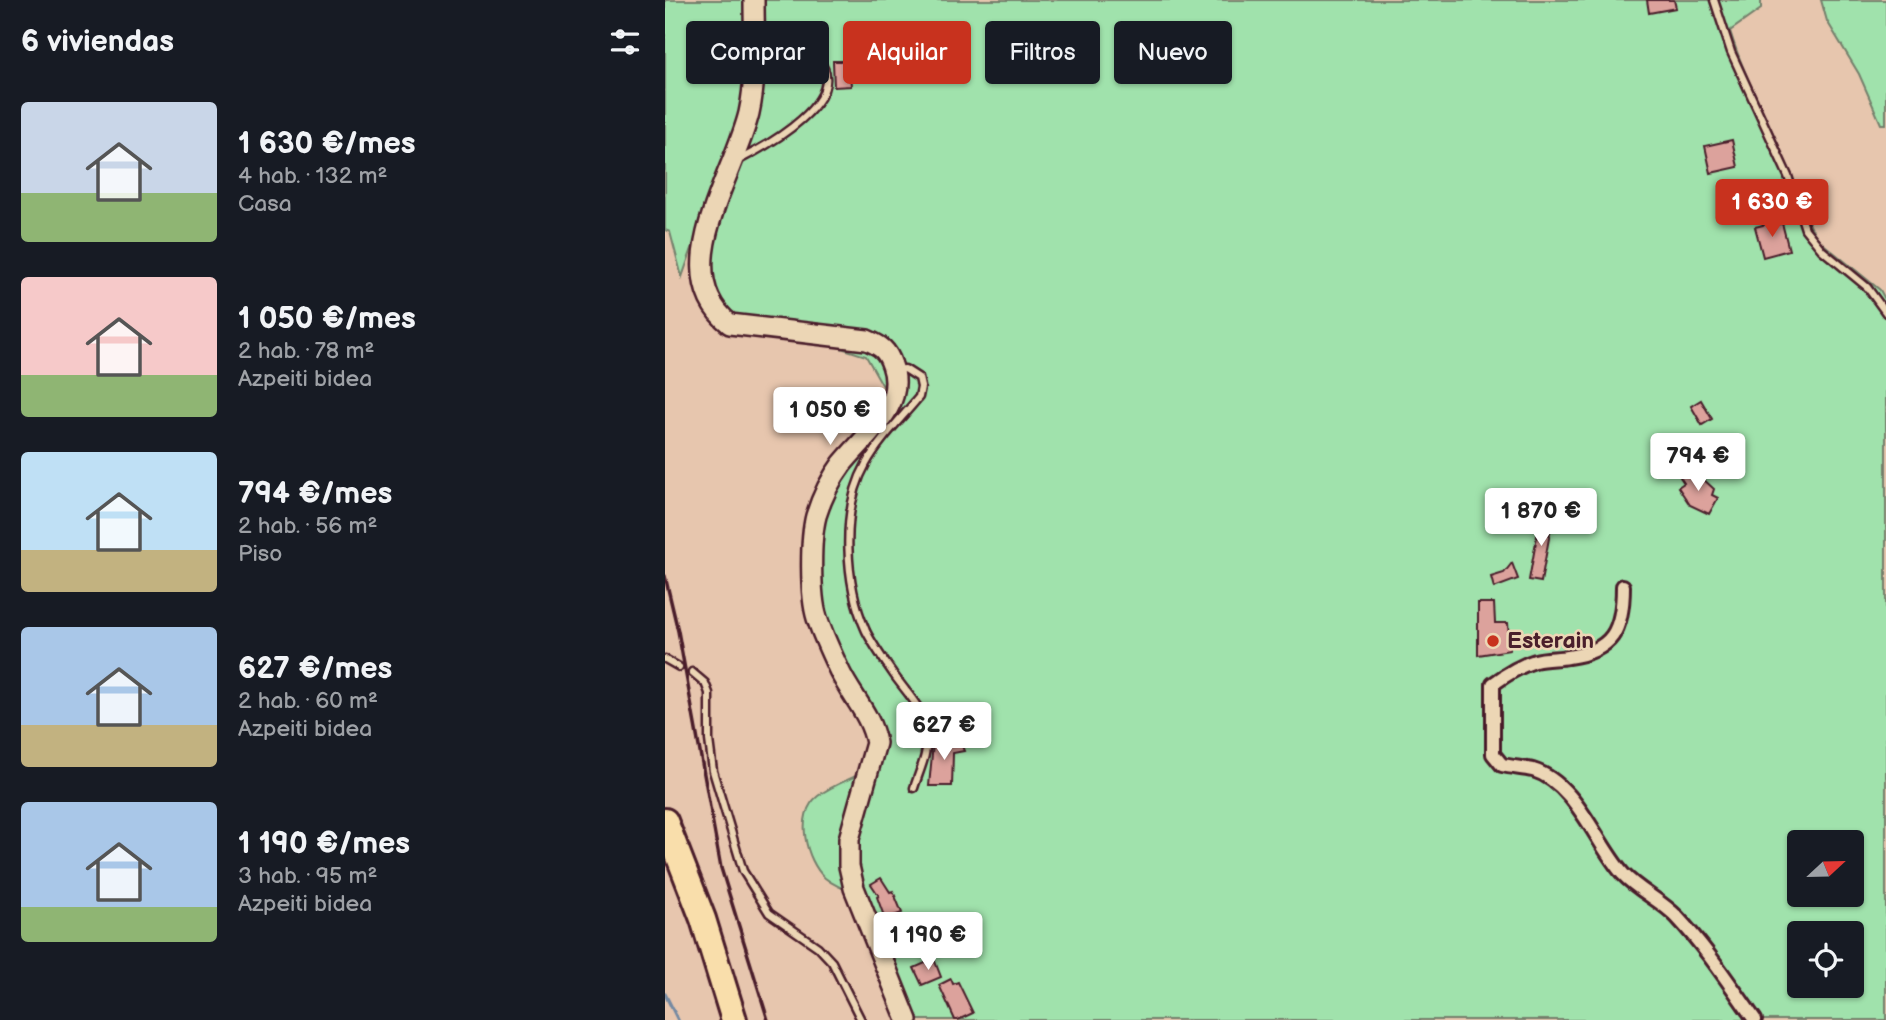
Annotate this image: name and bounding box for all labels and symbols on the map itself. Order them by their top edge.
pin: 1 630 € [1707,180,1837,239]
pin: 1 050 € [765,388,895,447]
pin: 794 € [1649,434,1747,493]
pin: 1 870 € [1476,489,1606,548]
place label: Esterain [1507,627,1594,655]
marker: Esterain [1485,633,1501,649]
pin: 627 € [895,702,993,762]
north arrow [1787,830,1864,906]
pin: 1 190 € [863,912,993,972]

